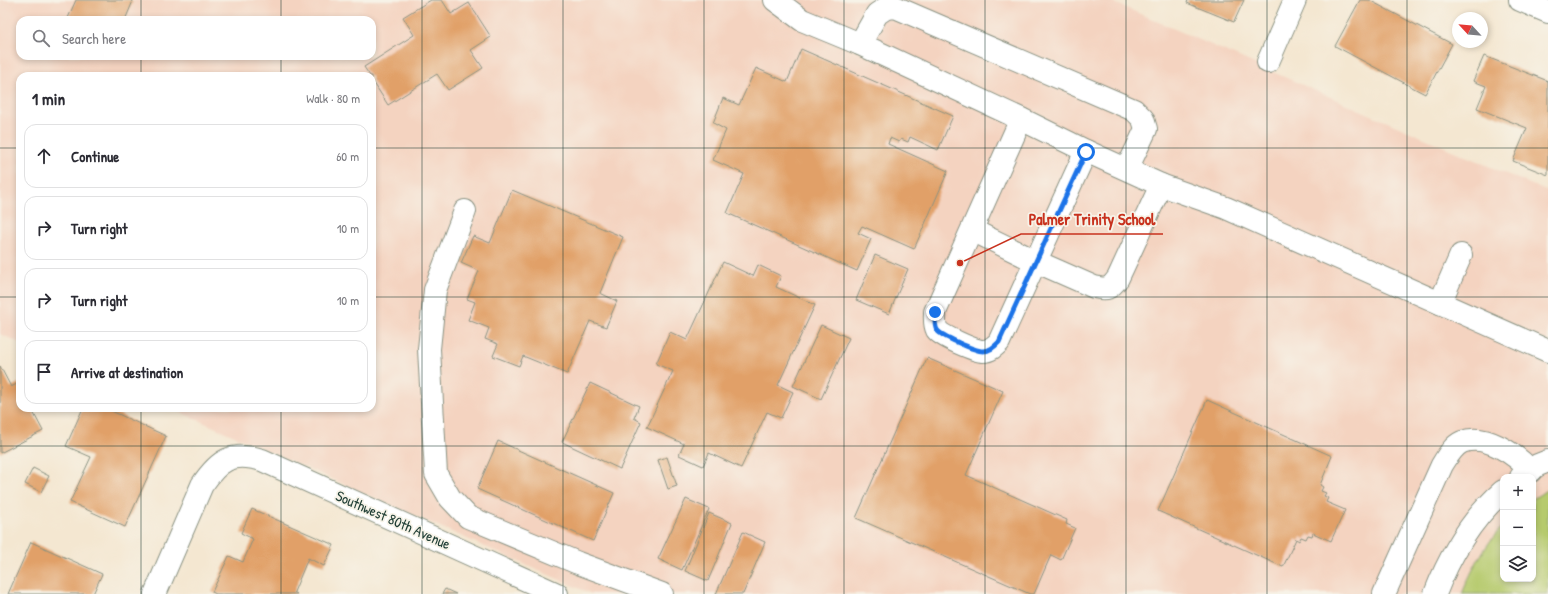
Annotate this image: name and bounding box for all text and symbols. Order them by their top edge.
north arrow [1452,12,1488,48]
search box [16,16,376,60]
icon: search [30,27,52,49]
text: Search here [62,28,126,49]
text: 1 min [32,87,65,110]
text: Walk · 80 m [306,89,360,107]
route start [1077,143,1095,161]
icon: ahead [33,145,55,167]
text: Continue [71,146,119,167]
text: 60 m [336,147,359,165]
callout: Palmer Trinity School [1021,206,1163,234]
text: Palmer Trinity School [1029,208,1156,231]
icon: right [33,217,55,239]
text: Turn right [71,218,127,239]
text: 10 m [337,219,359,237]
icon: right [33,289,55,311]
text: Turn right [71,290,127,311]
text: 10 m [337,291,359,309]
route end [926,303,944,321]
icon: arrive [33,361,55,383]
text: Arrive at destination [71,362,183,383]
map controls [1500,474,1536,582]
button: + [1500,474,1536,510]
street label: Southwest 80th Avenue [332,485,454,554]
button: − [1500,510,1536,546]
button: layers [1500,546,1536,582]

